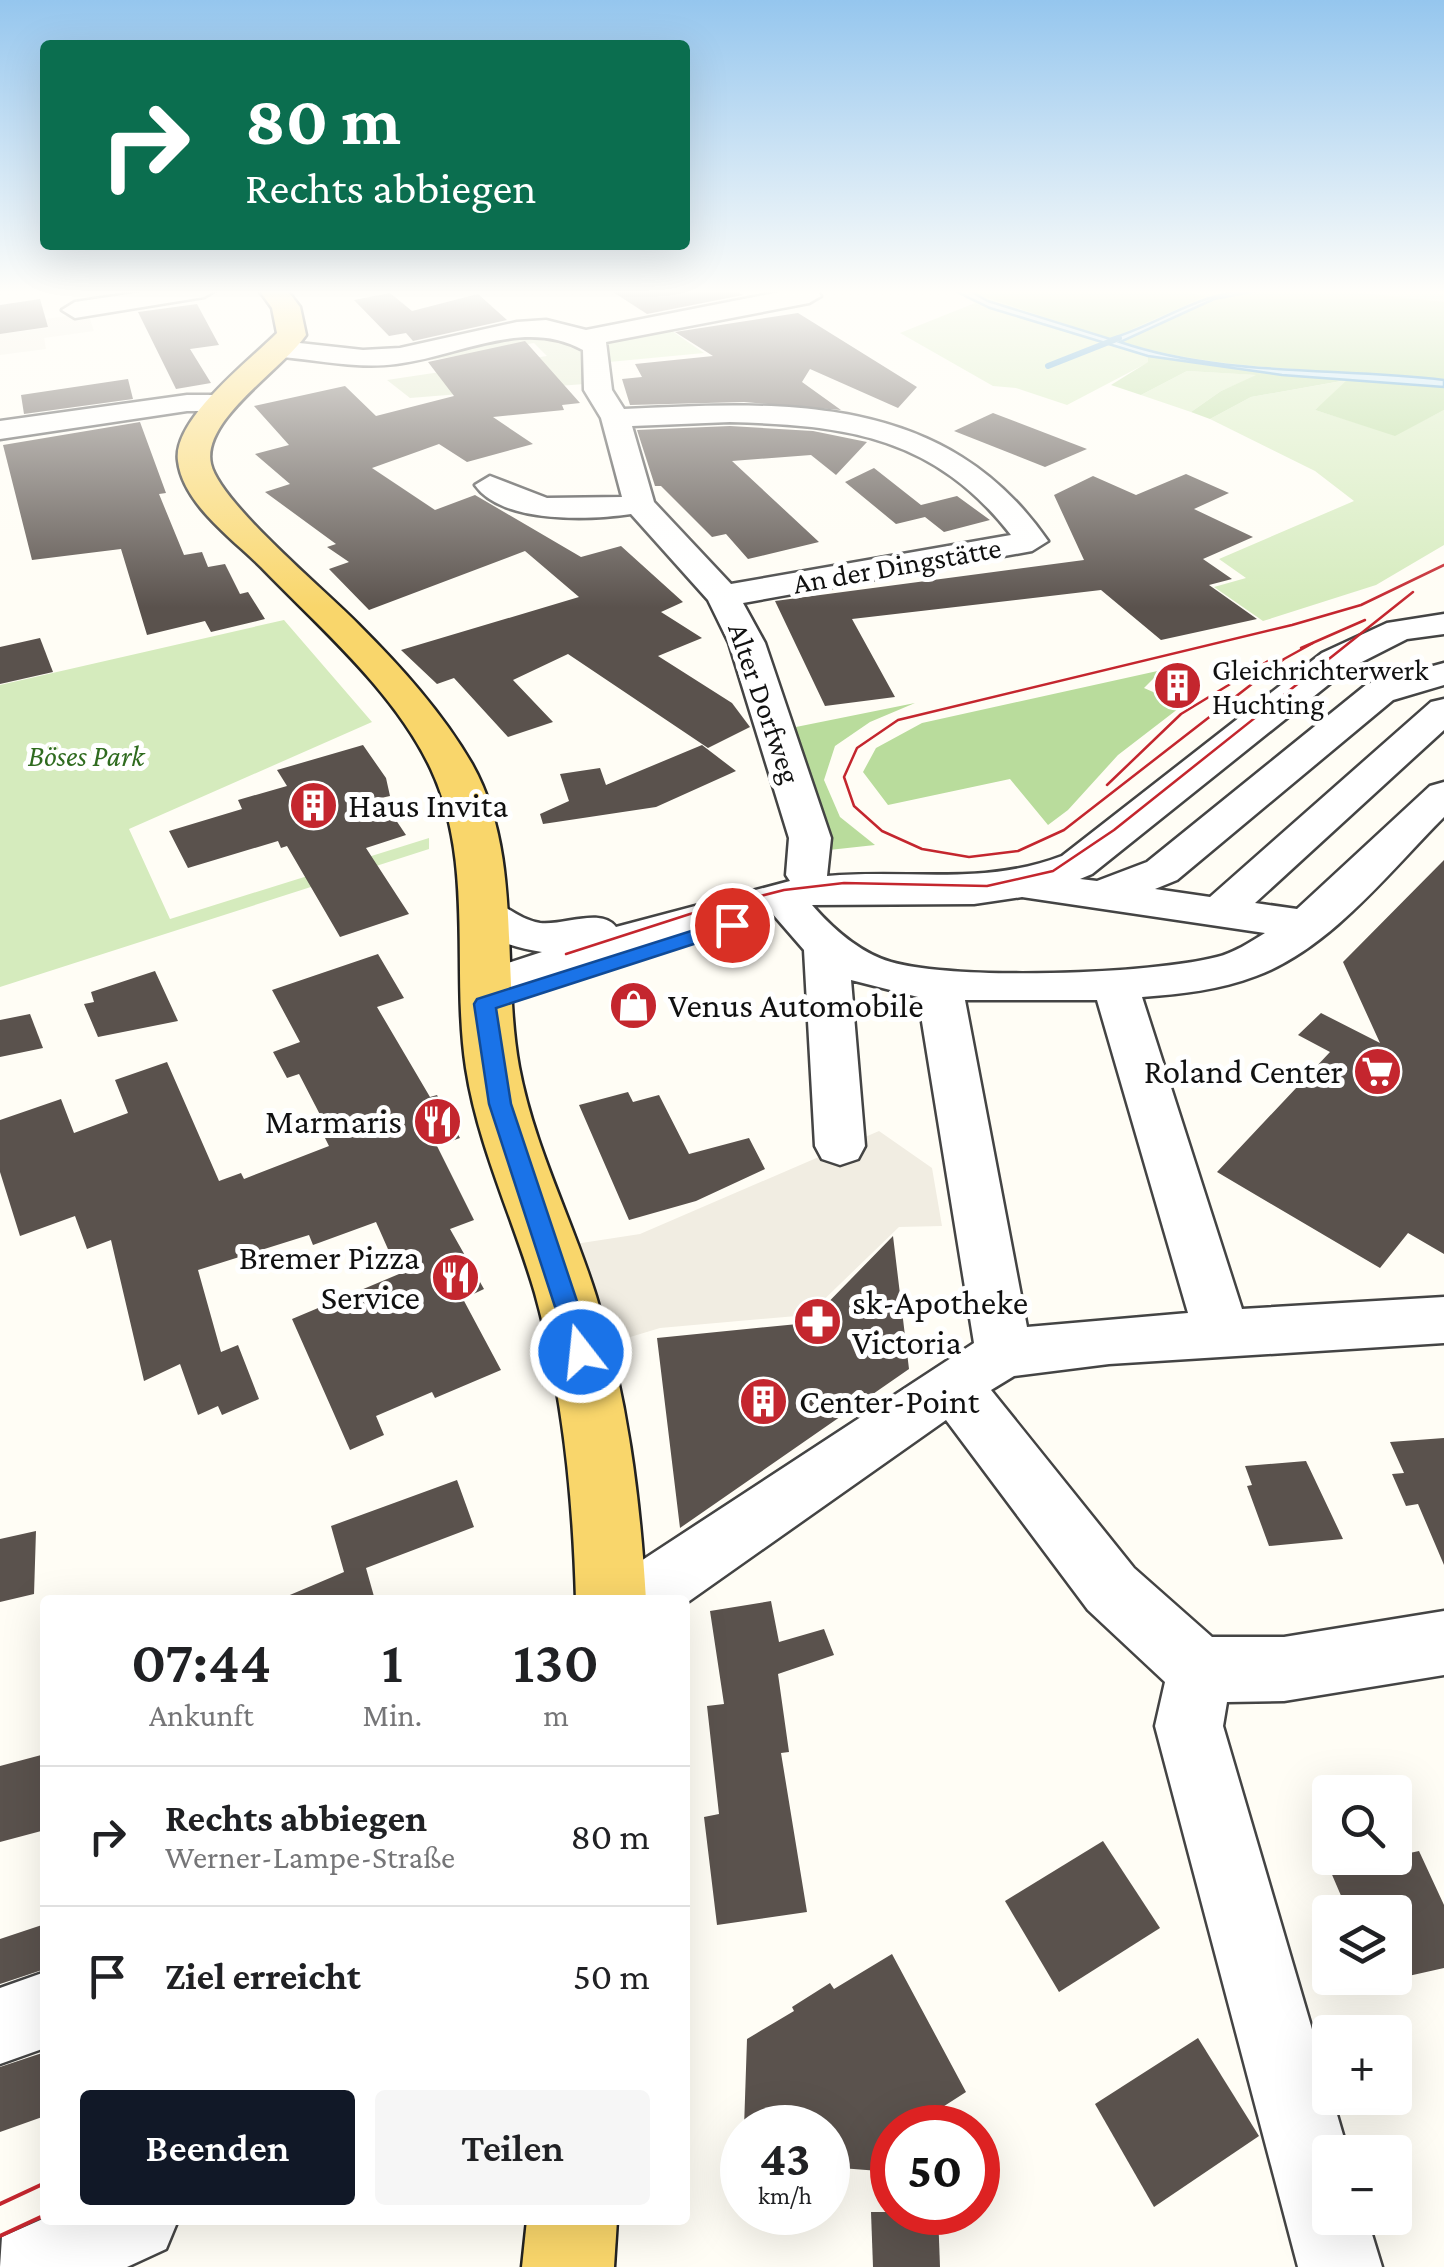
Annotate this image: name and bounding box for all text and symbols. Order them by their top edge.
icon: right [80,80,210,210]
text: 80 m [245,81,401,159]
text: Rechts abbiegen [245,163,536,213]
street label: An der Dingstätte [790,530,1004,601]
street label: Alter Dorfweg [721,618,808,788]
place label: Gleichrichterwerk Huchting [1212,653,1429,721]
building icon: Gleichrichterwerk Huchting [1151,660,1203,712]
park label: Böses Park [28,739,146,772]
building icon: Haus Invita [287,779,339,831]
place label: Haus Invita [348,786,508,825]
pin [690,883,775,968]
icon: arrive [705,898,760,953]
shop icon: Venus Automobile [607,979,659,1031]
place label: Venus Automobile [668,986,924,1025]
supermarket icon: Roland Center [1352,1045,1404,1097]
place label: Roland Center [1144,1052,1343,1091]
restaurant icon: Marmaris [411,1095,463,1147]
place label: Marmaris [265,1102,402,1141]
place label: Bremer Pizza Service [239,1238,420,1317]
restaurant icon: Bremer Pizza Service [429,1251,481,1303]
place label: sk-Apotheke Victoria [852,1283,1028,1362]
pharmacy icon: sk-Apotheke Victoria [791,1296,843,1348]
position arrow [529,1300,633,1404]
building icon: Center-Point [738,1375,790,1427]
place label: Center-Point [799,1382,980,1421]
text: 07:44 [131,1628,271,1695]
text: 1 [382,1628,403,1695]
text: 130 [513,1628,599,1695]
text: Ankunft [149,1697,254,1733]
text: Min. [363,1697,422,1733]
text: m [543,1697,569,1733]
map controls [1312,1775,1412,2235]
button: search [1312,1775,1412,1875]
text: Rechts abbiegen [165,1797,427,1839]
icon: right [80,1809,135,1864]
text: 80 m [570,1815,650,1857]
text: Werner-Lampe-Straße [165,1839,455,1875]
button: layers [1312,1895,1412,1995]
icon: arrive [80,1949,135,2004]
text: Ziel erreicht [165,1955,361,1997]
text: 50 m [573,1955,650,1997]
button: + [1312,2015,1412,2115]
button: Beenden [80,2090,355,2205]
button: Teilen [375,2090,650,2205]
speed limit sign: 50 [870,2105,1000,2235]
text: 43 [760,2130,810,2186]
button: − [1312,2135,1412,2235]
text: km/h [758,2182,812,2209]

